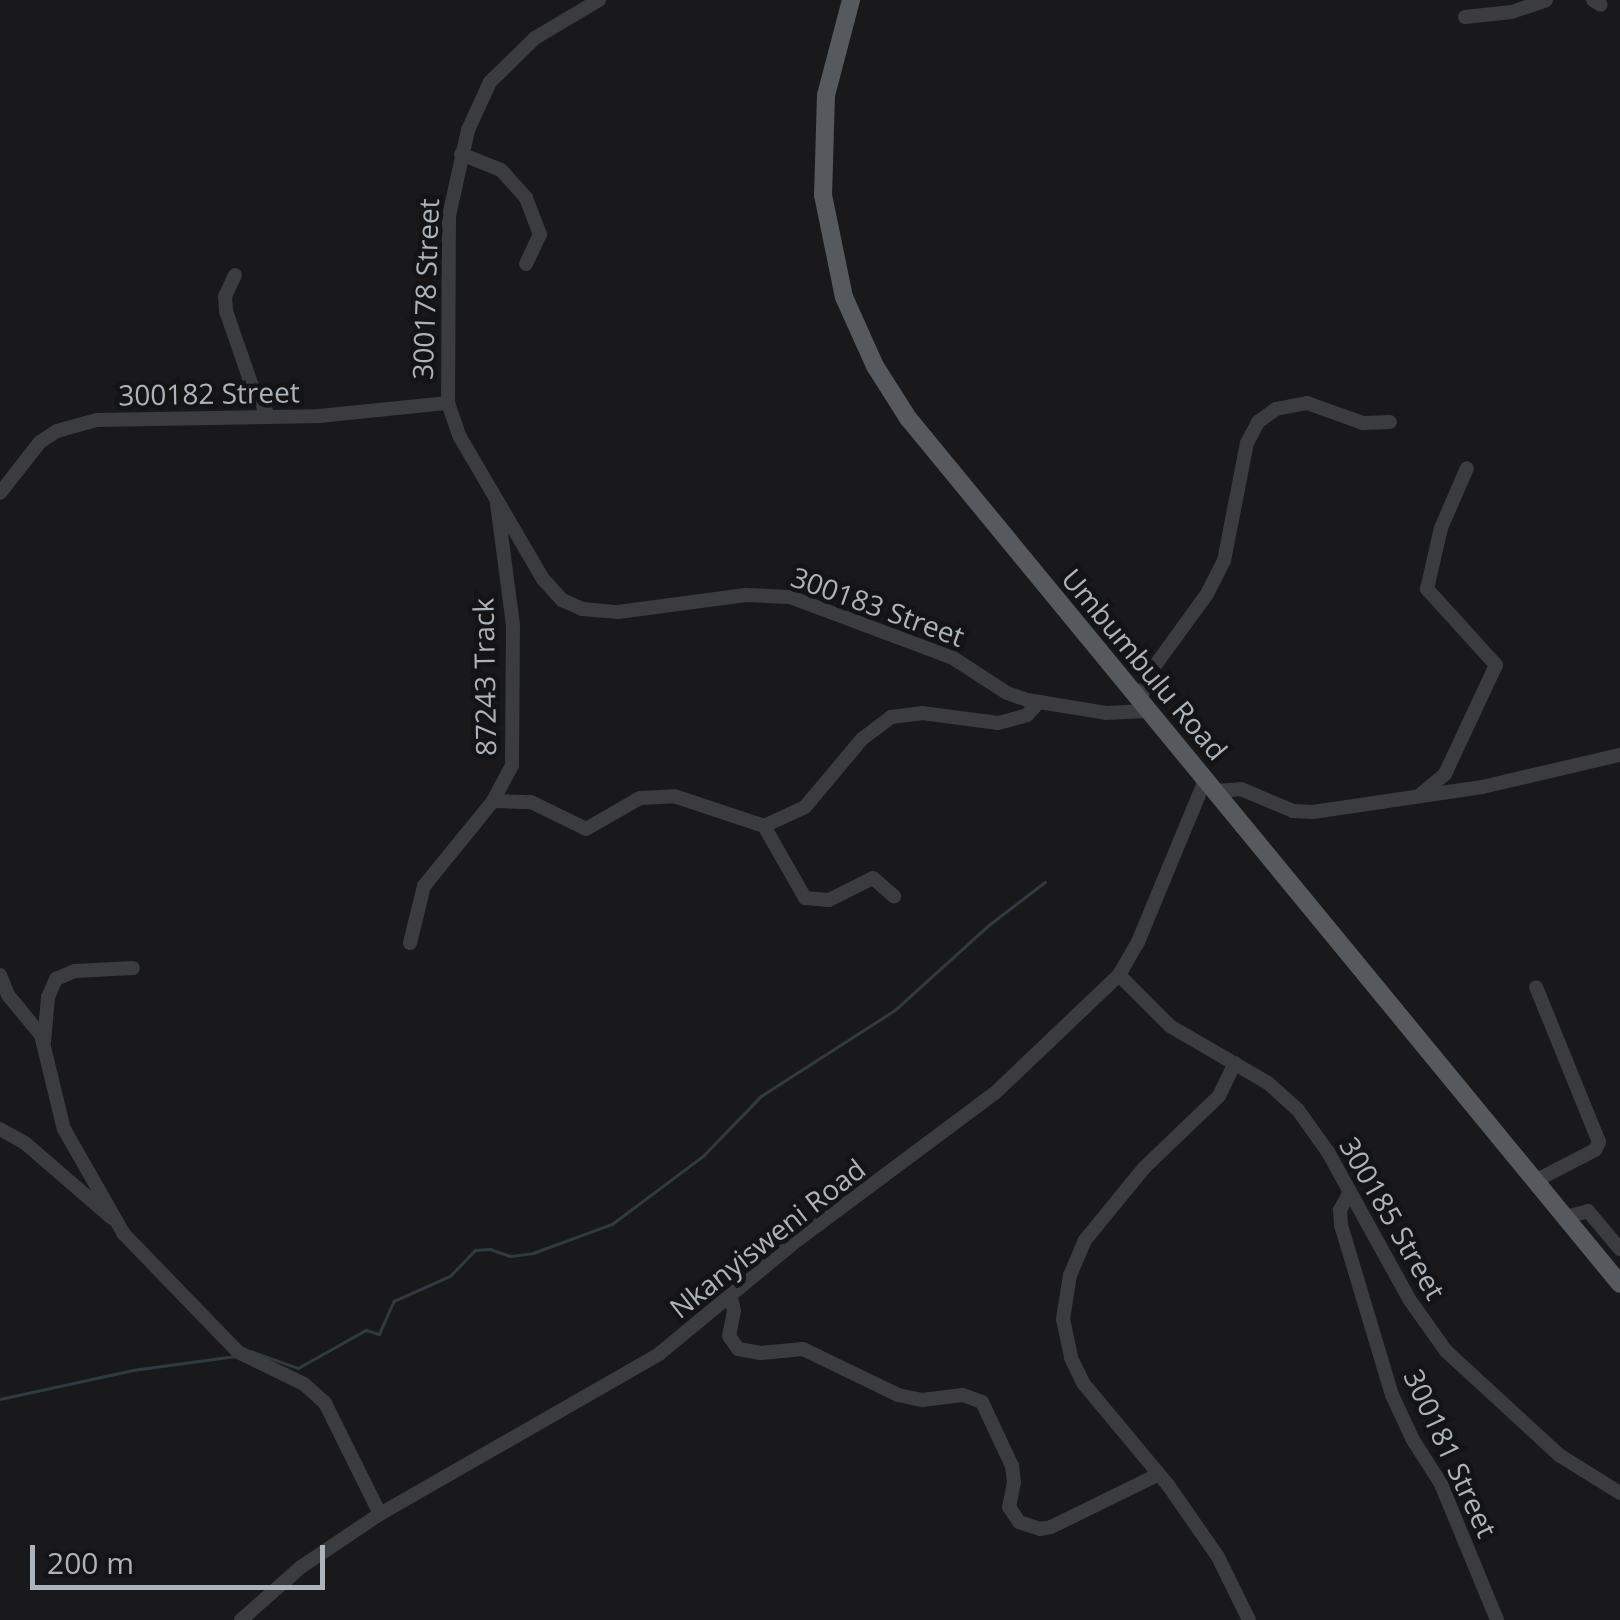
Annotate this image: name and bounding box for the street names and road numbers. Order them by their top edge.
street label: 300178 Street [405,198,445,380]
street label: 300182 Street [118,375,300,411]
street label: 300183 Street [787,559,969,653]
street label: Umbumbulu Road [1055,562,1235,766]
street label: 87243 Track [466,598,502,756]
street label: 300185 Street [1333,1131,1453,1305]
street label: Nkanyisweni Road [663,1151,871,1325]
street label: 300181 Street [1397,1364,1505,1542]

